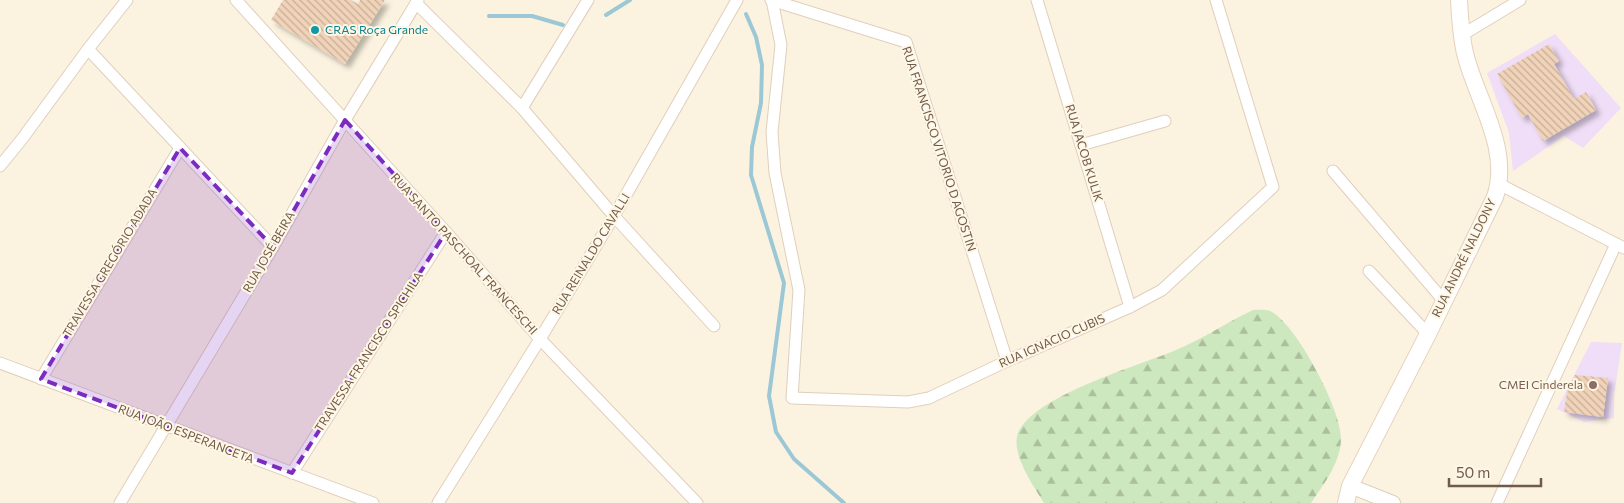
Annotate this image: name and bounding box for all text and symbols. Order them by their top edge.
place label: CRAS Roça Grande [325,22,428,36]
marker: CRAS Roça Grande [309,24,321,36]
street label: RUA FRANCISCO VITORIO D AGOSTIN [900,44,980,253]
street label: RUA JACOB KULIK [1062,102,1106,204]
street label: RUA SANTO PASCHOAL FRANCESCHI [389,170,541,337]
street label: TRAVESSA GREGÓRIO ADADA [59,186,159,339]
street label: RUA REINALDO CAVALLI [548,190,632,317]
street label: RUA ANDRÉ NALDONY [1428,196,1498,319]
street label: RUA JOSÉ BEIRA [239,209,298,295]
street label: TRAVESSA FRANCISCO SPICHILA [311,269,425,434]
street label: RUA IGNACIO CUBIS [996,310,1107,370]
place label: CMEI Cinderela [1499,377,1583,391]
marker: CMEI Cinderela [1587,379,1599,391]
street label: RUA JOÃO ESPERANCETA [116,401,256,466]
scale bar [1449,456,1542,488]
text: 50 m [1456,463,1490,481]

